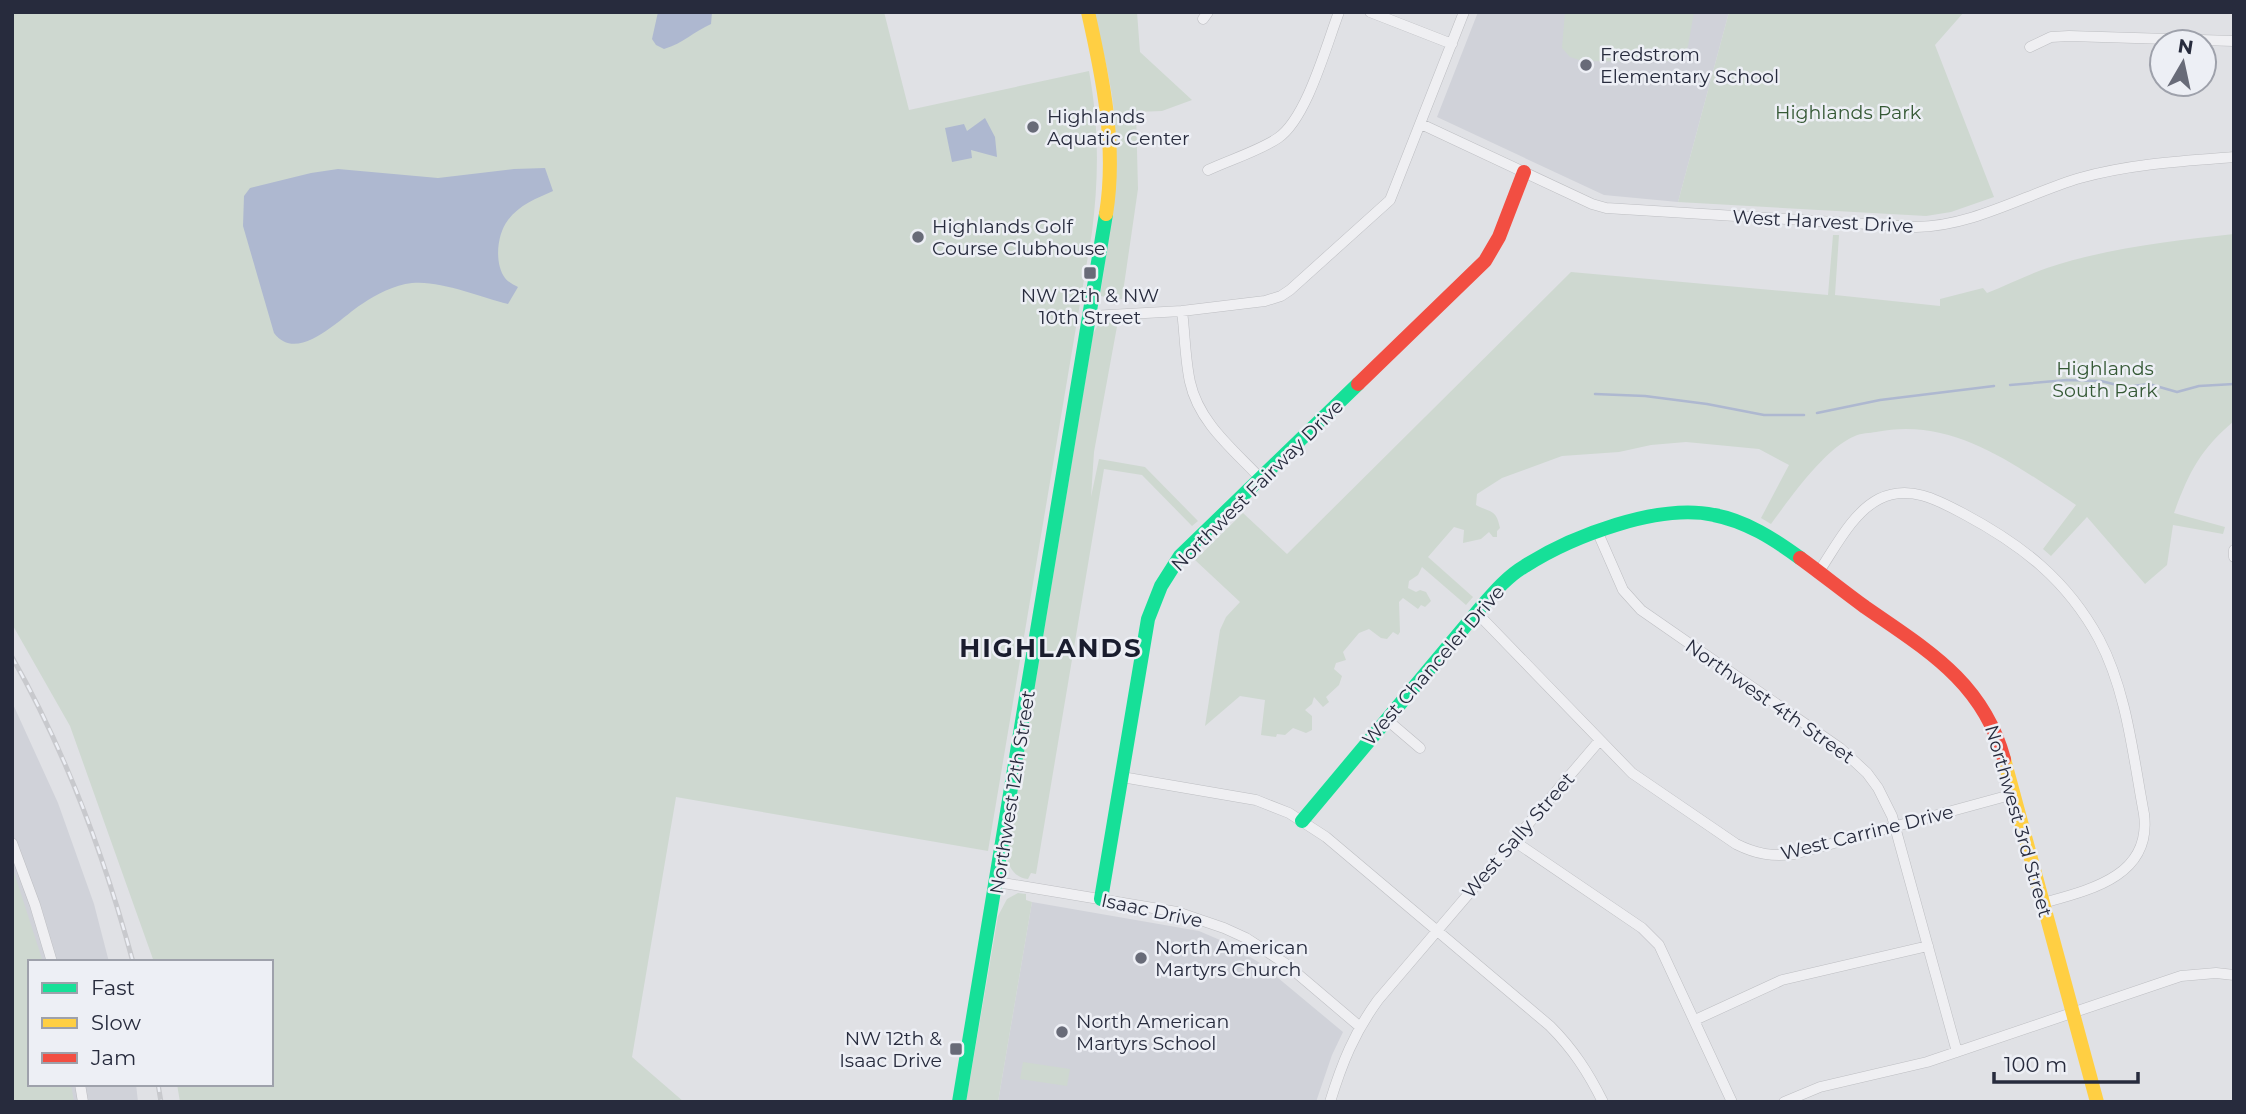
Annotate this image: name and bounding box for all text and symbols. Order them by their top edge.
north arrow [2148,28,2218,98]
text: N [2176,34,2195,59]
place label: Fredstrom Elementary School [1600,43,1779,88]
marker: Fredstrom Elementary School [1578,57,1594,73]
park label: Highlands Park [1775,101,1922,124]
place label: Highlands Aquatic Center [1047,105,1190,150]
marker: Highlands Aquatic Center [1025,119,1041,135]
street label: West Harvest Drive [1732,205,1914,238]
place label: Highlands Golf Course Clubhouse [932,215,1106,260]
marker: Highlands Golf Course Clubhouse [910,229,926,245]
marker: NW 12th & NW 10th Street [1082,265,1098,281]
place label: NW 12th & NW 10th Street [1021,284,1159,329]
park label: Highlands South Park [2052,357,2158,402]
street label: Northwest Fairway Drive [1167,395,1348,576]
street label: West Chanceler Drive [1358,580,1509,750]
district label: HIGHLANDS [959,632,1143,664]
street label: Northwest 4th Street [1681,634,1859,769]
street label: Northwest 12th Street [985,688,1040,896]
street label: Northwest 3rd Street [1980,722,2057,920]
street label: West Sally Street [1457,767,1579,903]
street label: West Carrine Drive [1778,800,1956,865]
street label: Isaac Drive [1099,889,1205,932]
place label: North American Martyrs Church [1155,936,1308,981]
marker: North American Martyrs Church [1133,950,1149,966]
legend [28,960,273,1086]
text: Fast [91,975,135,1000]
text: Slow [91,1010,141,1035]
place label: North American Martyrs School [1076,1010,1229,1055]
marker: North American Martyrs School [1054,1024,1070,1040]
place label: NW 12th & Isaac Drive [839,1027,942,1072]
scale bar [1994,1040,2138,1084]
marker: NW 12th & Isaac Drive [948,1041,964,1057]
text: Jam [90,1045,136,1070]
text: 100 m [2004,1052,2067,1077]

